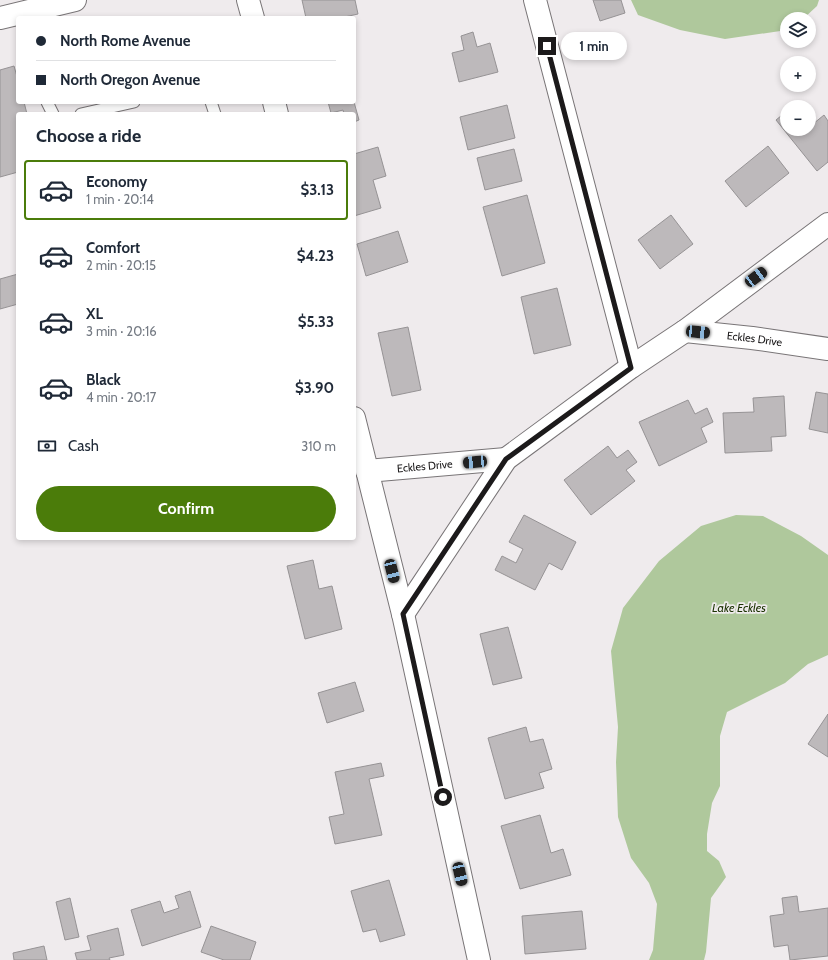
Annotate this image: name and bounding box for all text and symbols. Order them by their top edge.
map controls [780,12,816,136]
button: layers [780,12,816,48]
text: North Rome Avenue [60,32,191,50]
callout: 1 min [561,32,627,60]
route end [538,37,556,55]
text: 1 min [579,38,609,54]
button: + [780,56,816,92]
text: North Oregon Avenue [60,71,200,89]
button: − [780,100,816,136]
text: Choose a ride [36,125,141,147]
icon: car [38,172,74,208]
text: Economy [86,173,147,191]
text: $3.13 [301,181,334,199]
text: 1 min · 20:14 [86,191,154,207]
icon: car [38,238,74,274]
text: Comfort [86,239,140,257]
text: $4.23 [297,247,334,265]
text: 2 min · 20:15 [86,257,156,273]
car [743,265,769,289]
icon: car [38,304,74,340]
text: XL [86,305,103,323]
text: $5.33 [298,313,334,331]
text: 3 min · 20:16 [86,323,157,339]
car [685,325,711,339]
street label: Eckles Drive [726,328,784,349]
icon: car [38,370,74,406]
text: Black [86,371,121,389]
text: $3.90 [295,379,334,397]
text: 4 min · 20:17 [86,389,156,405]
icon: cash [36,435,58,457]
text: Cash [68,437,99,455]
text: 310 m [301,438,336,454]
car [463,455,487,469]
street label: Eckles Drive [396,457,454,475]
button: Confirm [36,486,336,532]
car [383,558,401,584]
water label: Lake Eckles [712,600,766,615]
route start [434,788,452,806]
car [451,861,469,887]

